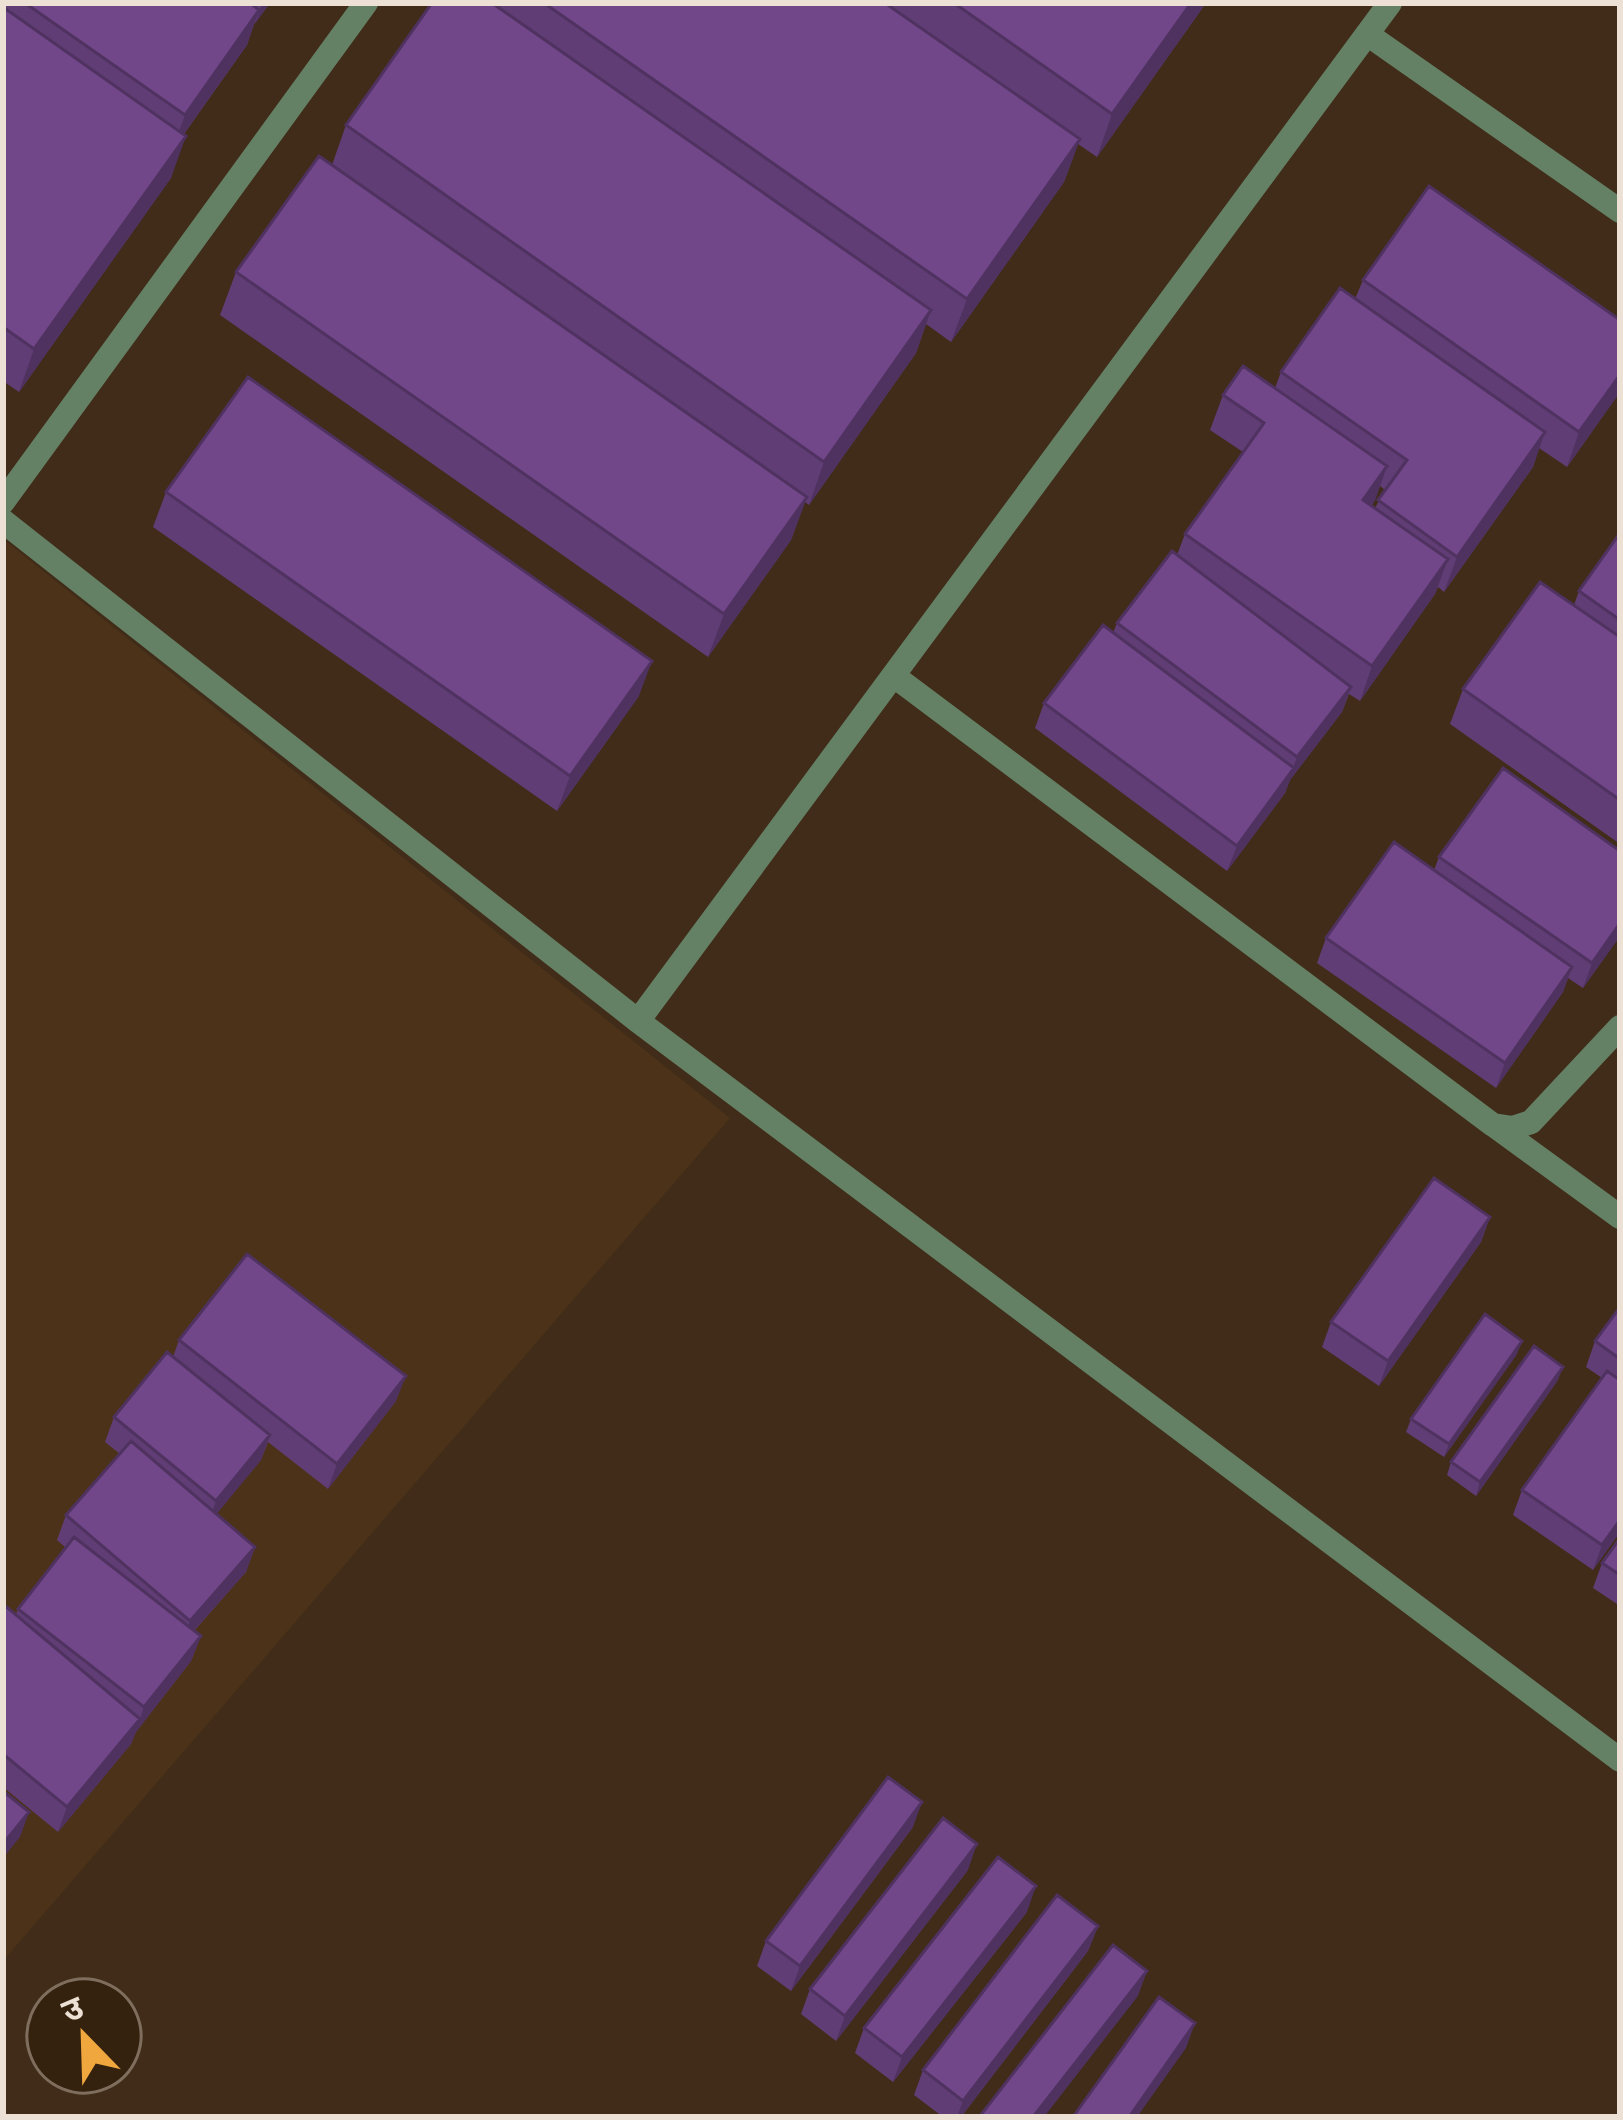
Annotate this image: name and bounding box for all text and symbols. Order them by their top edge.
north arrow [24,1976,144,2096]
text: उ [56,1987,90,2031]

